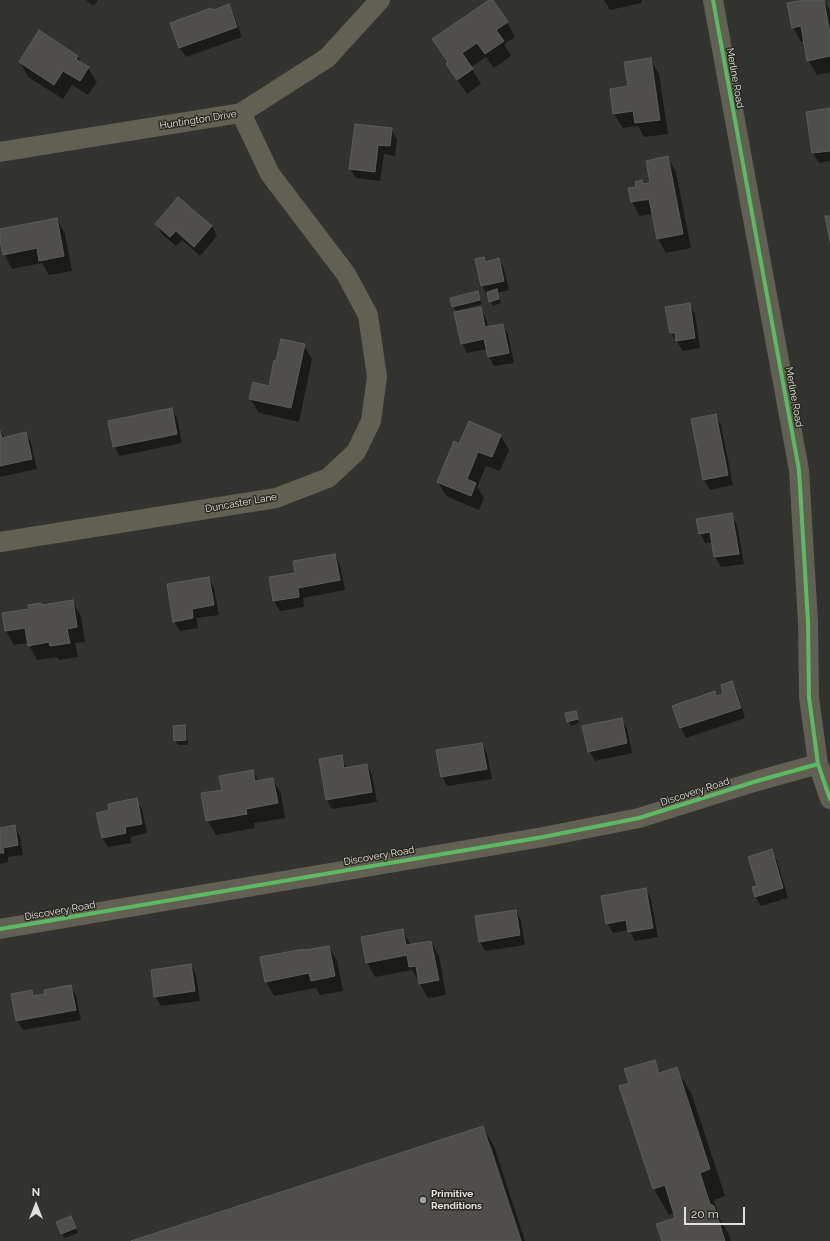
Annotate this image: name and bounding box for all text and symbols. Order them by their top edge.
street label: Merline Road [724,47,746,109]
street label: Huntington Drive [158,108,238,132]
street label: Merline Road [783,366,805,428]
street label: Duncaster Lane [204,491,278,515]
street label: Discovery Road [659,775,731,809]
street label: Discovery Road [343,844,415,868]
street label: Discovery Road [24,899,96,923]
north arrow [16,1185,56,1225]
text: N [32,1186,40,1199]
place label: Primitive Renditions [431,1188,482,1212]
marker: Primitive Renditions [418,1195,428,1205]
scale bar [686,1199,747,1225]
text: 20 m [691,1207,719,1221]

